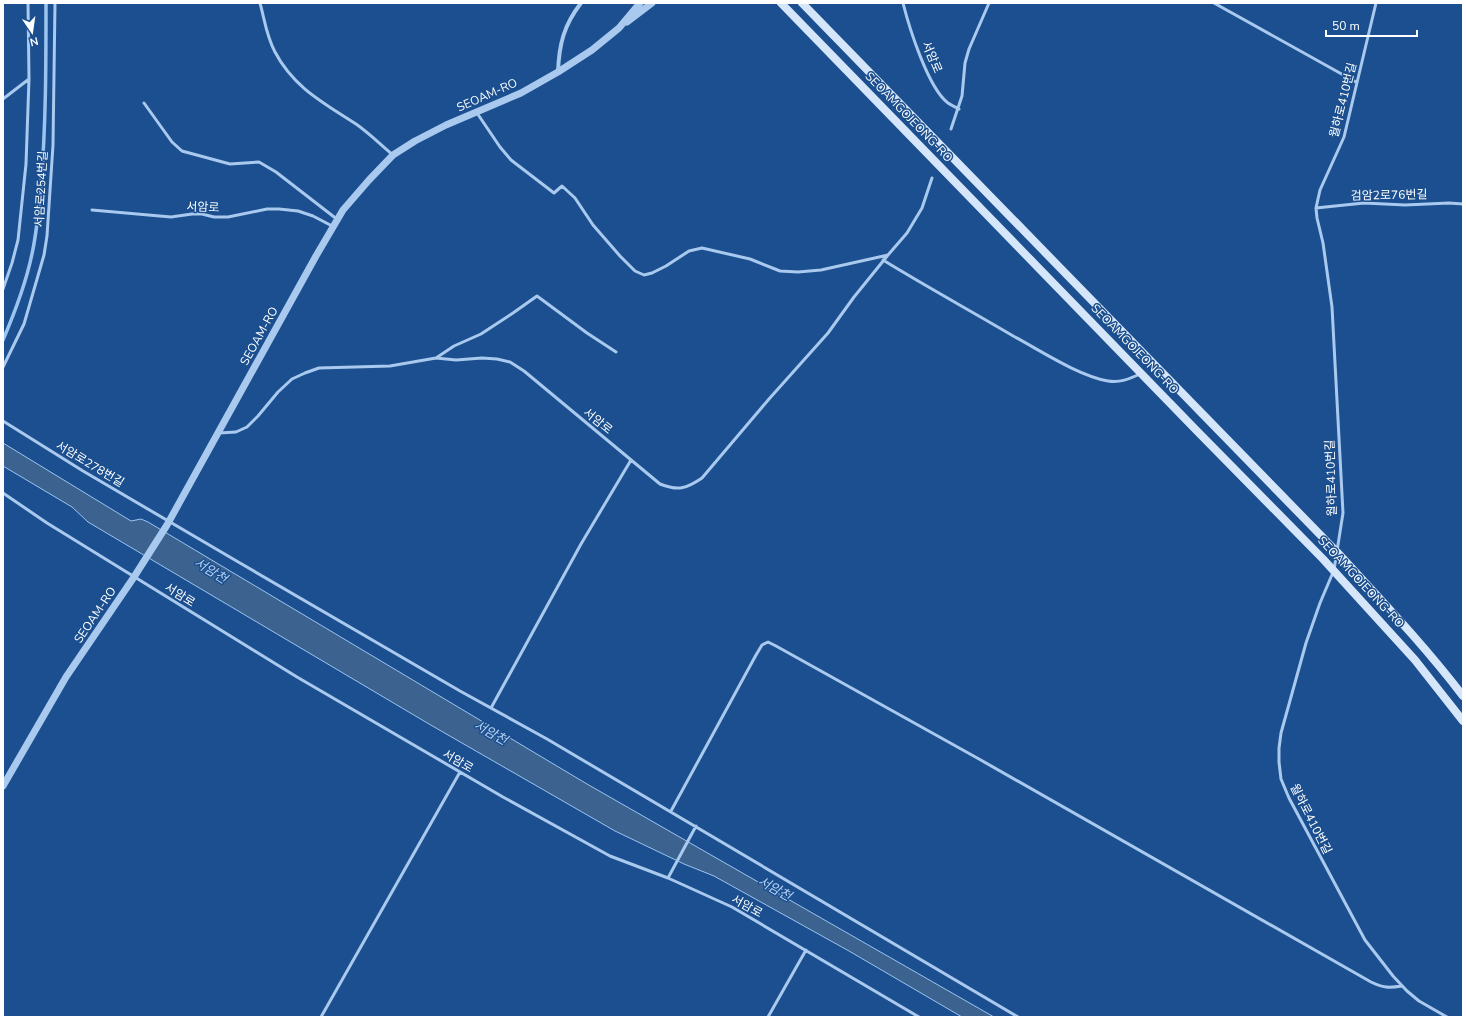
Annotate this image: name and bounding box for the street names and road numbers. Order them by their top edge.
street label: 서암로 [918,39,946,75]
street label: 월하로410번길 [1326,61,1360,139]
street label: SEOAMGOJEONG-RO [862,68,956,166]
street label: SEOAM-RO [454,75,520,115]
street label: 서암로254번길 [31,150,51,228]
street label: 검암2로76번길 [1350,186,1428,204]
street label: 서암로 [186,198,220,216]
street label: SEOAMGOJEONG-RO [1088,300,1182,398]
street label: SEOAM-RO [236,304,282,368]
street label: 서암로 [580,404,616,438]
street label: 서암로278번길 [53,437,127,491]
street label: 월하로410번길 [1322,439,1340,517]
street label: SEOAMGOJEONG-RO [1314,533,1408,631]
street label: 서암로 [162,579,198,611]
street label: SEOAM-RO [70,584,120,646]
street label: 서암로 [440,746,476,776]
street label: 월하로410번길 [1286,781,1336,857]
street label: 서암로 [729,891,765,921]

